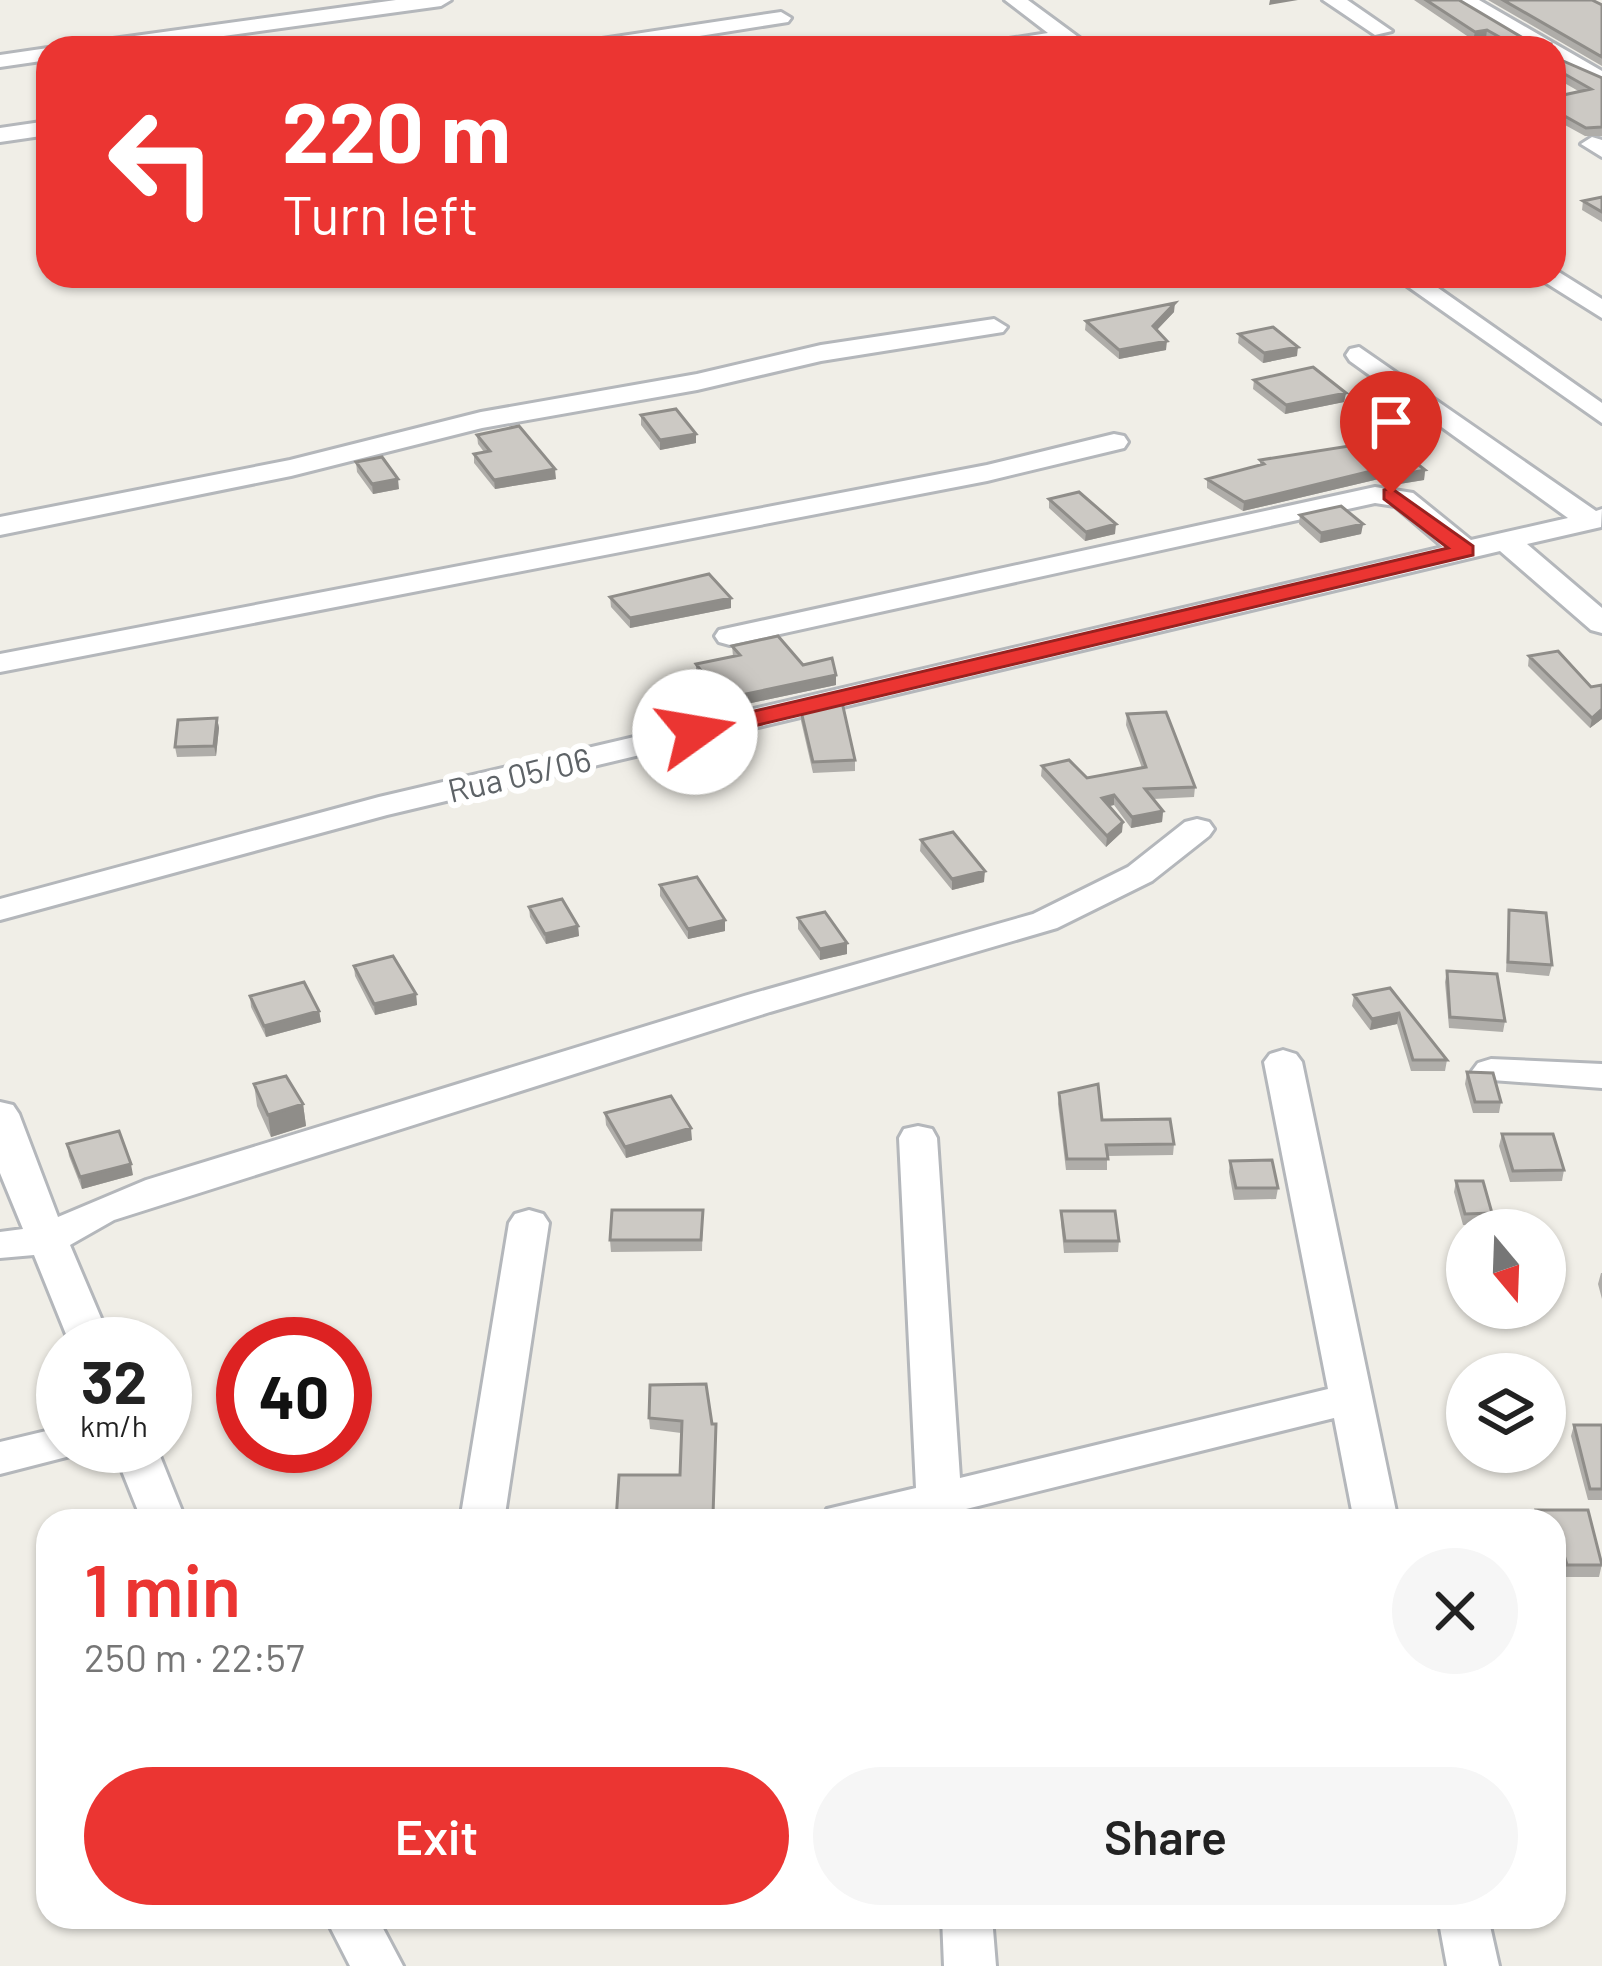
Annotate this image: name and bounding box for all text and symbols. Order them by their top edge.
text: 220 m [282,79,511,180]
icon: left [84,84,240,240]
text: Turn left [282,181,479,246]
pin [1340,371,1442,494]
icon: arrive [1358,389,1424,455]
position arrow [632,669,758,795]
street label: Rua 05/06 [443,738,595,810]
north arrow [1446,1209,1566,1329]
map controls [1446,1209,1566,1473]
speed limit sign: 40 [216,1317,372,1473]
text: 32 [81,1344,147,1416]
button: layers [1446,1353,1566,1473]
text: km/h [80,1407,148,1443]
text: 1 min [84,1545,241,1631]
button: close [1392,1548,1518,1674]
text: 250 m · 22:57 [84,1633,304,1680]
button: Exit [84,1767,789,1905]
button: Share [813,1767,1518,1905]

